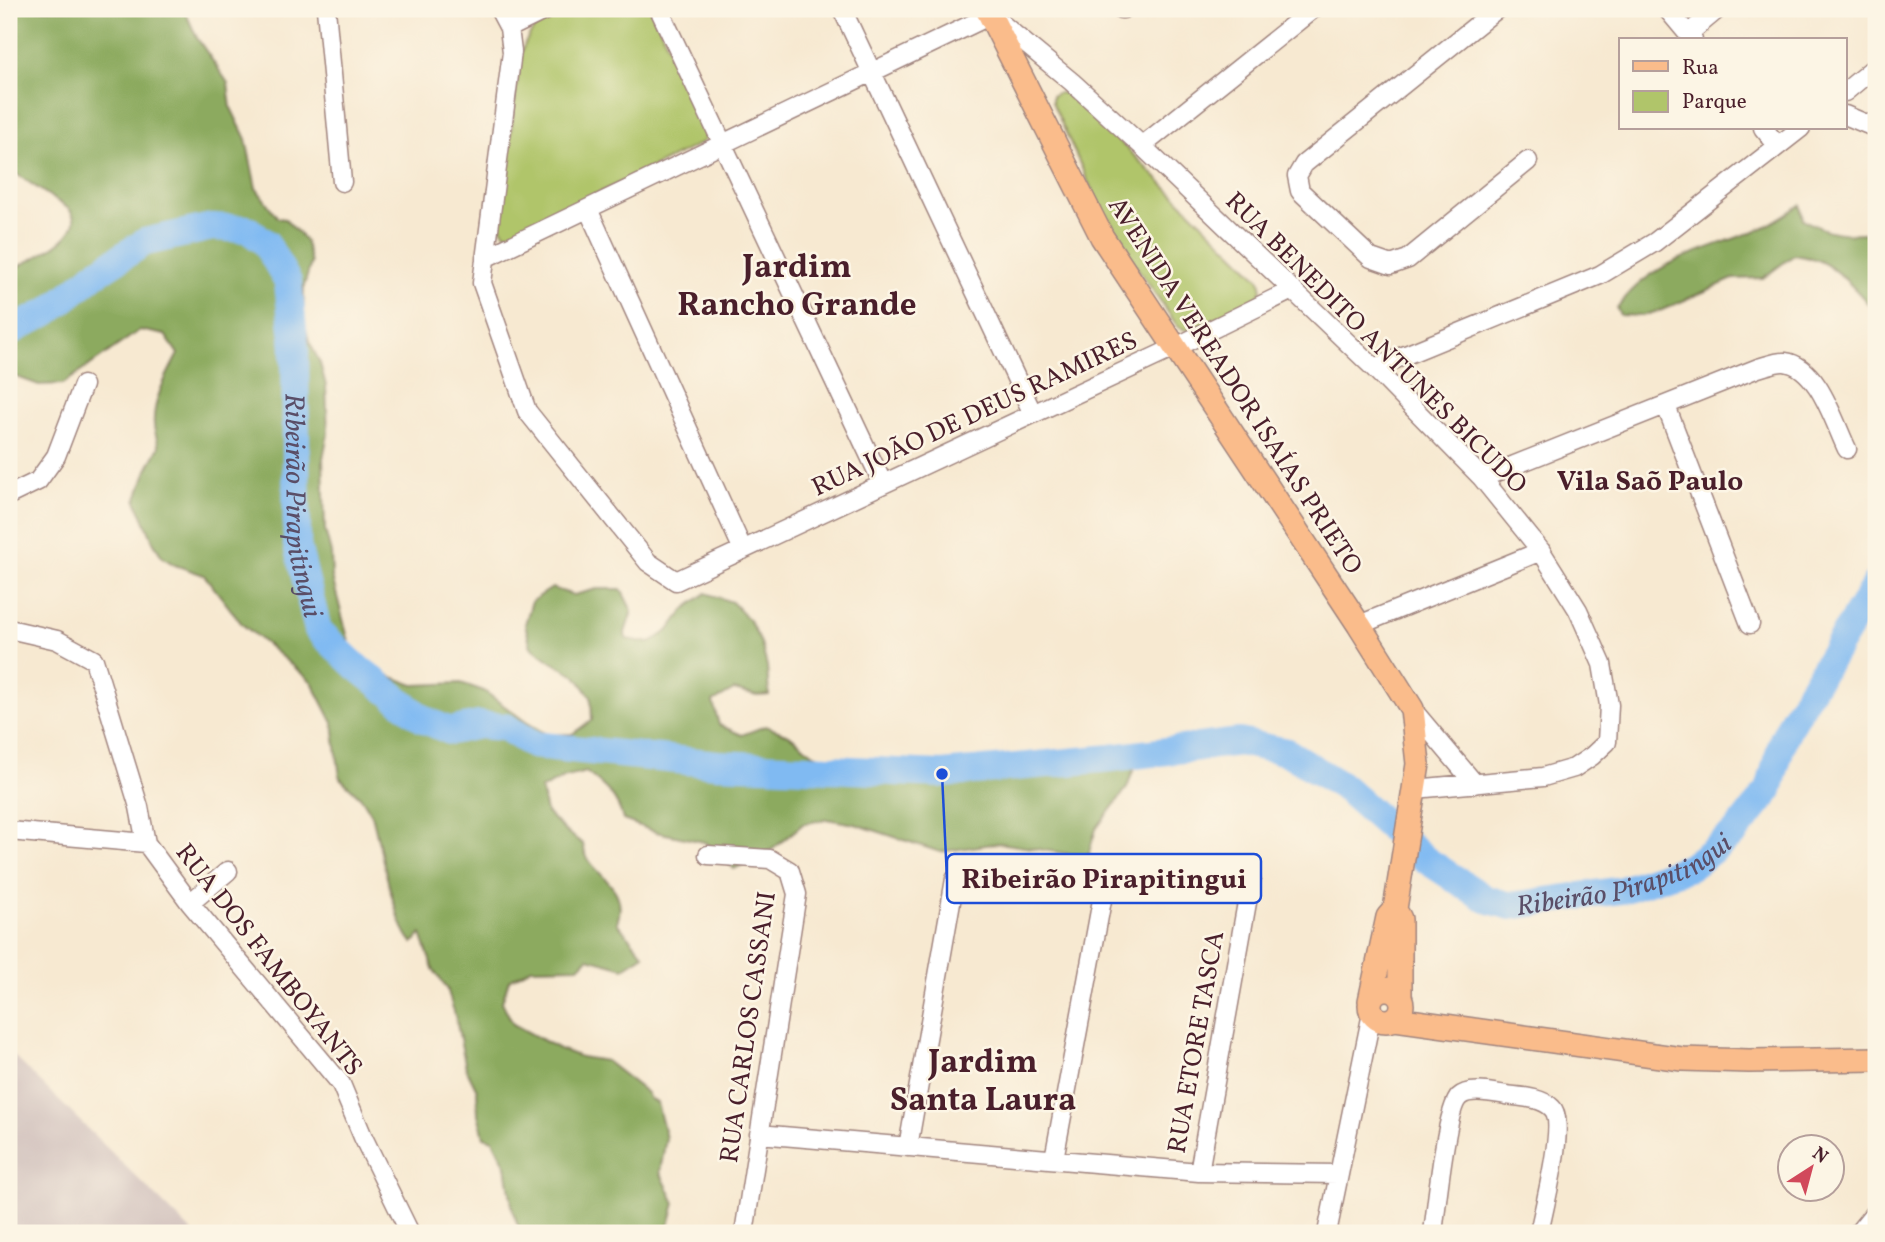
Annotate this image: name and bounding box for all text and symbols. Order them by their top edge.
legend [1619,38,1846,130]
text: Rua [1682,54,1719,83]
text: Parque [1682,88,1747,117]
street label: RUA BENEDITO ANTUNES BICUDO [1216,184,1535,503]
street label: AVENIDA VEREADOR ISAÍAS PRIETO [1098,190,1370,582]
district label: Jardim Rancho Grande [677,246,917,330]
street label: RUA JOÃO DE DEUS RAMIRES [806,323,1144,506]
water label: Ribeirão Pirapitingui [273,393,331,623]
district label: Vila Saõ Paulo [1557,463,1743,502]
water label: Ribeirão Pirapitingui [1514,825,1741,927]
street label: RUA DOS FAMBOYANTS [166,836,371,1084]
callout: Ribeirão Pirapitingui [947,854,1261,903]
text: Ribeirão Pirapitingui [961,861,1247,900]
street label: RUA CARLOS CASSANI [712,889,786,1165]
street label: RUA ETORE TASCA [1160,928,1234,1157]
district label: Jardim Santa Laura [890,1041,1076,1125]
north arrow [1776,1134,1846,1204]
text: N [1807,1141,1833,1171]

